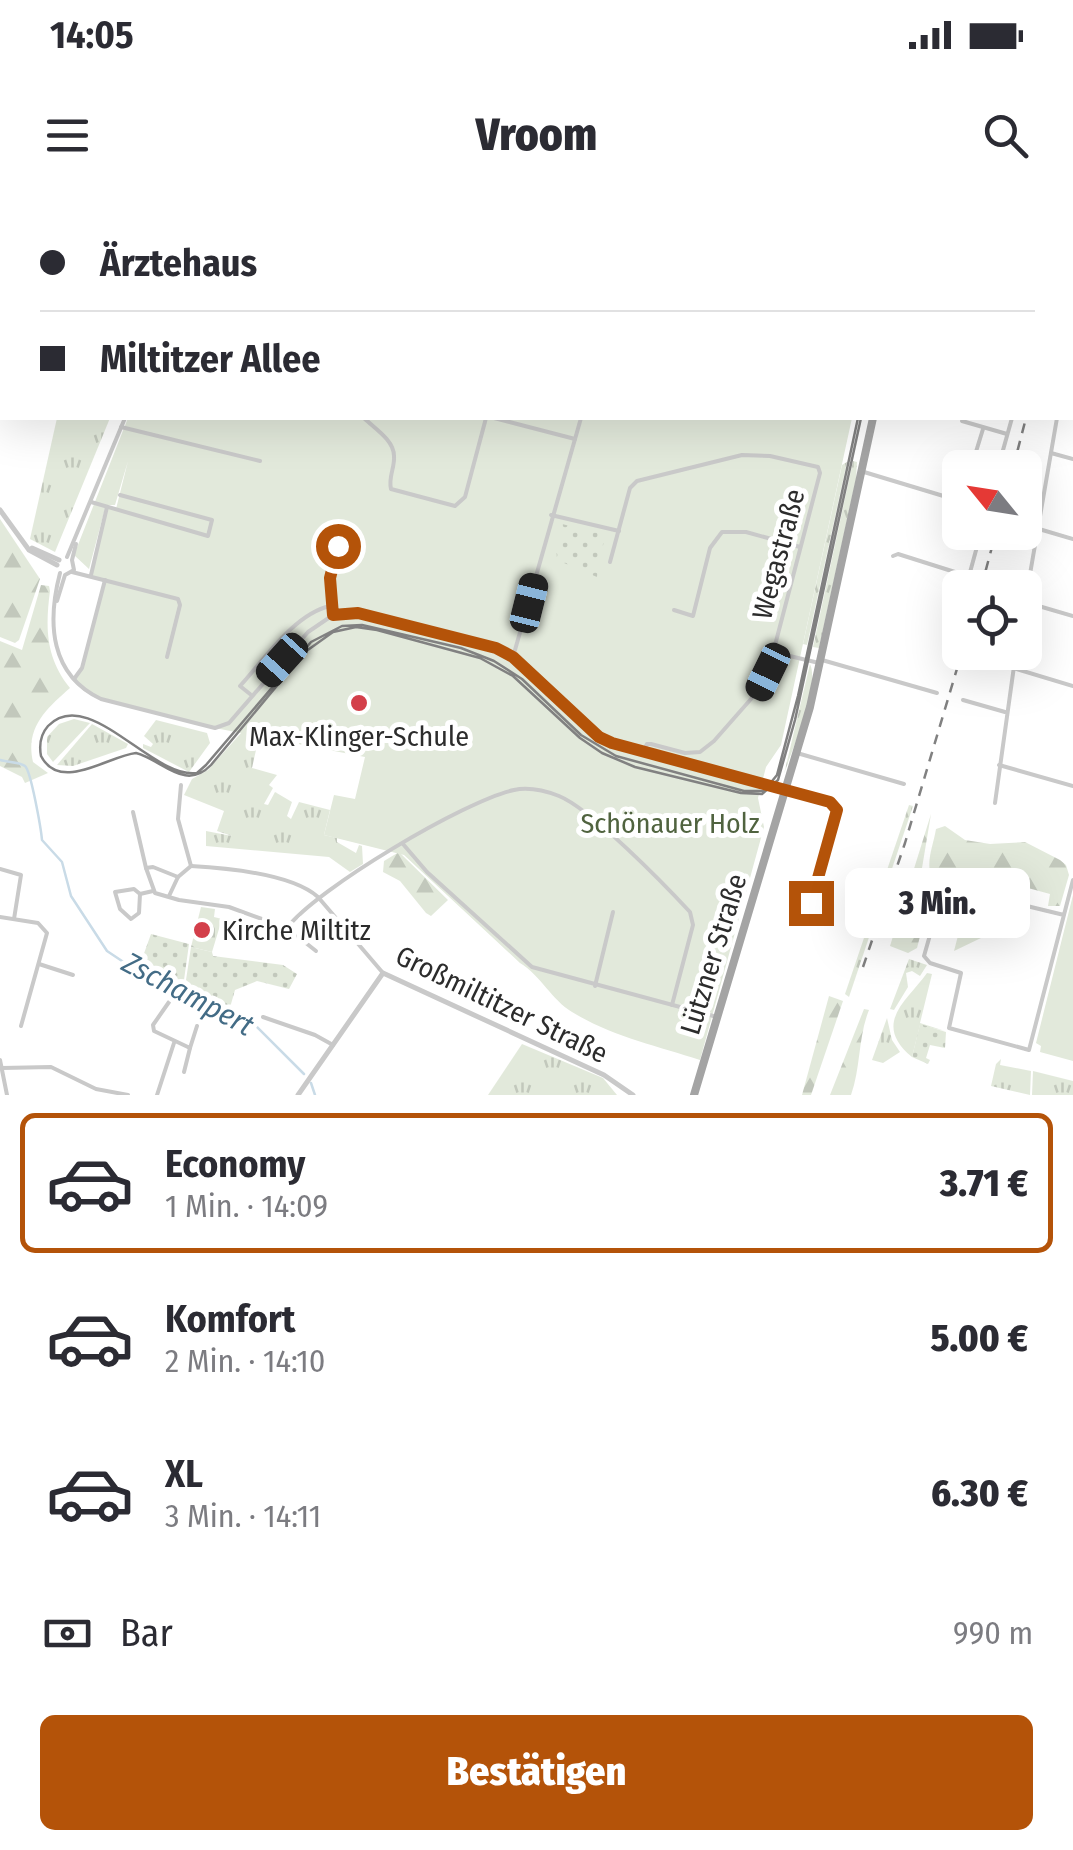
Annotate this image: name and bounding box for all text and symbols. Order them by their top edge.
text: 14:05 [50,12,134,58]
icon: menu [40,108,95,163]
text: Vroom [476,108,597,162]
icon: search [978,108,1033,163]
text: Ärztehaus [100,240,257,286]
text: Miltitzer Allee [100,336,321,382]
north arrow [942,450,1042,550]
map controls [942,450,1042,670]
street label: Wegastraße [745,486,812,623]
route start [316,524,361,569]
car [507,570,551,636]
button: locate [942,570,1042,670]
car [251,628,313,692]
car [741,638,795,706]
marker: Max-Klinger-Schule [348,692,370,714]
place label: Max-Klinger-Schule [249,720,469,753]
park label: Schönauer Holz [580,807,760,840]
callout: 3 Min. [846,868,1031,938]
street label: Lützner Straße [673,870,754,1038]
route end [789,881,834,926]
text: 3 Min. [899,884,976,922]
place label: Kirche Miltitz [222,914,371,947]
marker: Kirche Miltitz [191,919,213,941]
street label: Großmiltitzer Straße [390,939,613,1070]
water label: Zschampert [115,944,260,1044]
icon: car [45,1138,135,1228]
text: Economy [165,1141,305,1187]
text: 3.71 € [940,1160,1028,1206]
text: 1 Min. · 14:09 [165,1187,328,1225]
icon: car [45,1293,135,1383]
text: Komfort [165,1296,295,1342]
text: 5.00 € [930,1315,1028,1361]
text: 2 Min. · 14:10 [165,1342,326,1380]
icon: car [45,1448,135,1538]
text: XL [165,1451,203,1497]
text: 6.30 € [931,1470,1028,1516]
text: 3 Min. · 14:11 [165,1497,321,1535]
icon: cash [40,1606,95,1661]
text: Bar [120,1610,173,1656]
text: 990 m [953,1614,1033,1652]
button: Bestätigen [40,1715,1033,1830]

